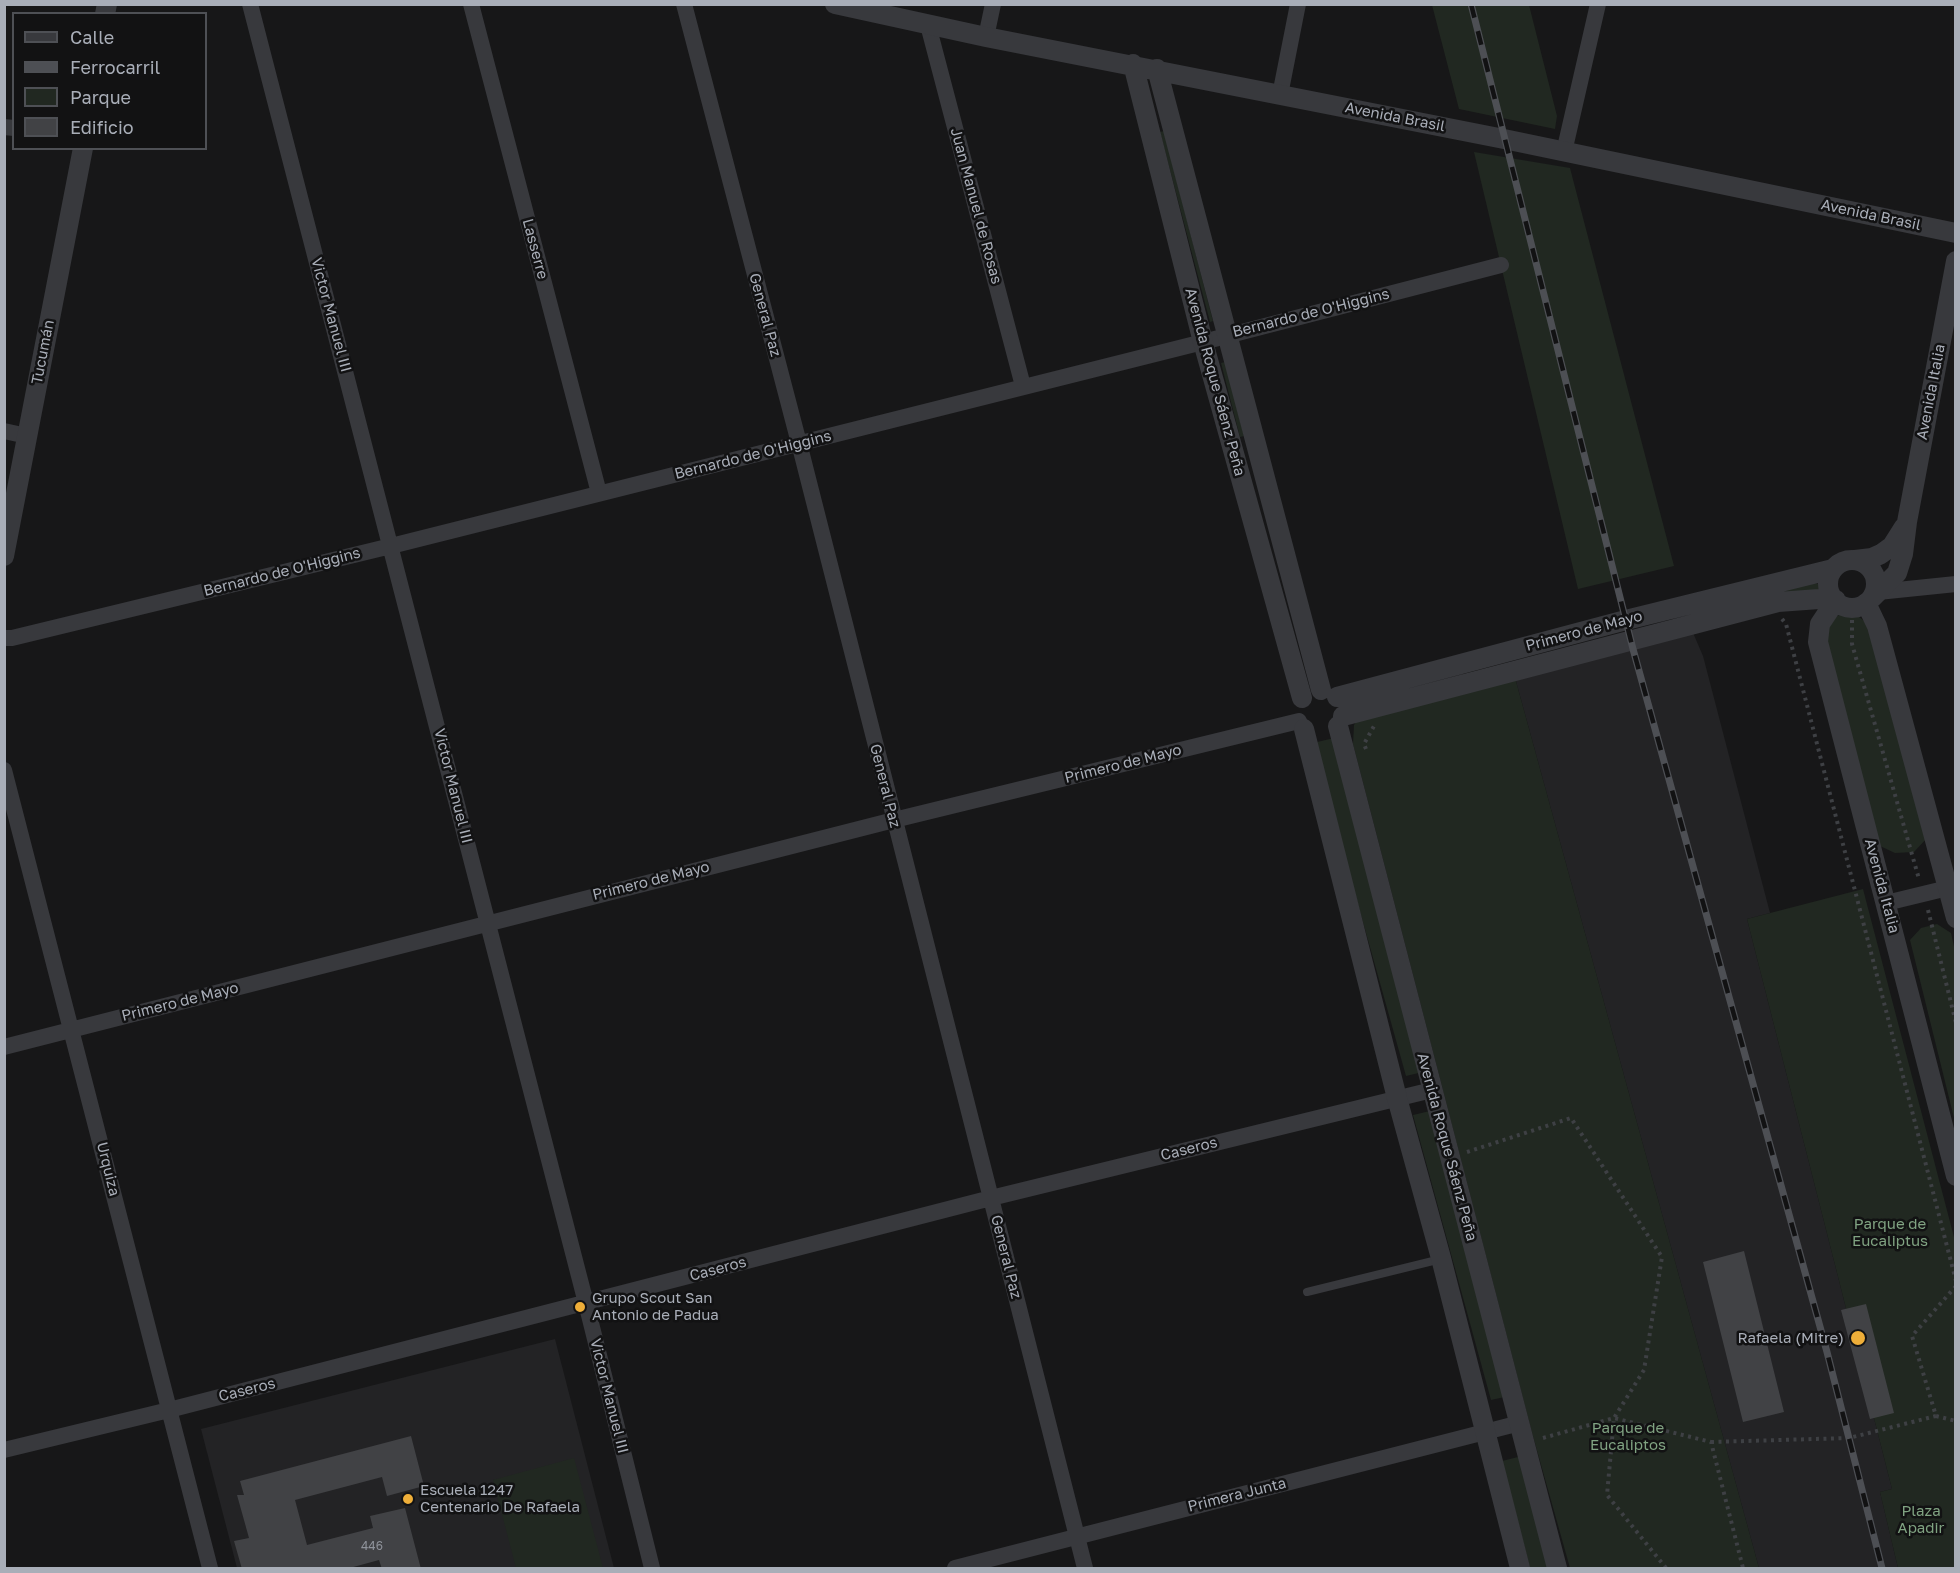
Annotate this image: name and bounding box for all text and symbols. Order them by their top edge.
legend [12,12,207,150]
text: Calle [70,26,114,48]
text: Ferrocarril [70,56,160,78]
text: Parque [70,86,131,108]
street label: Avenida Brasil [1343,98,1447,136]
text: Edificio [70,116,134,138]
street label: Juan Manuel de Rosas [946,126,1006,286]
street label: Avenida Brasil [1819,196,1923,234]
street label: Lasserre [518,217,552,281]
street label: Victor Manuel III [307,256,355,374]
street label: General Paz [745,271,785,359]
street label: Bernardo de O'Higgins [1231,285,1391,341]
street label: Avenida Roque Sáenz Peña [1181,286,1249,478]
street label: Tucumán [28,318,58,386]
street label: Avenida Italia [1913,343,1949,441]
street label: Bernardo de O'Higgins [673,427,833,483]
street label: Bernardo de O'Higgins [202,544,362,600]
street label: Primero de Mayo [1524,607,1644,655]
street label: Victor Manuel III [430,727,476,845]
street label: Primero de Mayo [1063,741,1183,787]
street label: General Paz [866,742,904,830]
street label: Avenida Italia [1861,837,1903,935]
street label: Primero de Mayo [591,858,711,904]
street label: Primero de Mayo [120,979,240,1025]
street label: Avenida Roque Sáenz Peña [1413,1051,1481,1243]
street label: Caseros [1159,1133,1219,1165]
street label: Urquiza [93,1140,123,1198]
street label: General Paz [987,1213,1025,1301]
park label: Parque de Eucaliptus [1852,1215,1928,1250]
street label: Caseros [688,1253,748,1285]
place label: Grupo Scout San Antonio de Padua [592,1289,719,1324]
marker: Grupo Scout San Antonio de Padua [573,1300,587,1314]
place label: Rafaela (Mitre) [1737,1329,1844,1347]
marker: Rafaela (Mitre) [1849,1329,1867,1347]
street label: Victor Manuel III [586,1337,632,1455]
street label: Caseros [217,1374,277,1406]
park label: Parque de Eucaliptos [1590,1419,1666,1454]
street label: Primera Junta [1186,1474,1288,1516]
place label: Escuela 1247 Centenario De Rafaela [420,1481,580,1516]
marker: Escuela 1247 Centenario De Rafaela [401,1492,415,1506]
park label: Plaza Apadir [1898,1502,1944,1537]
house number: 446 [361,1539,383,1553]

